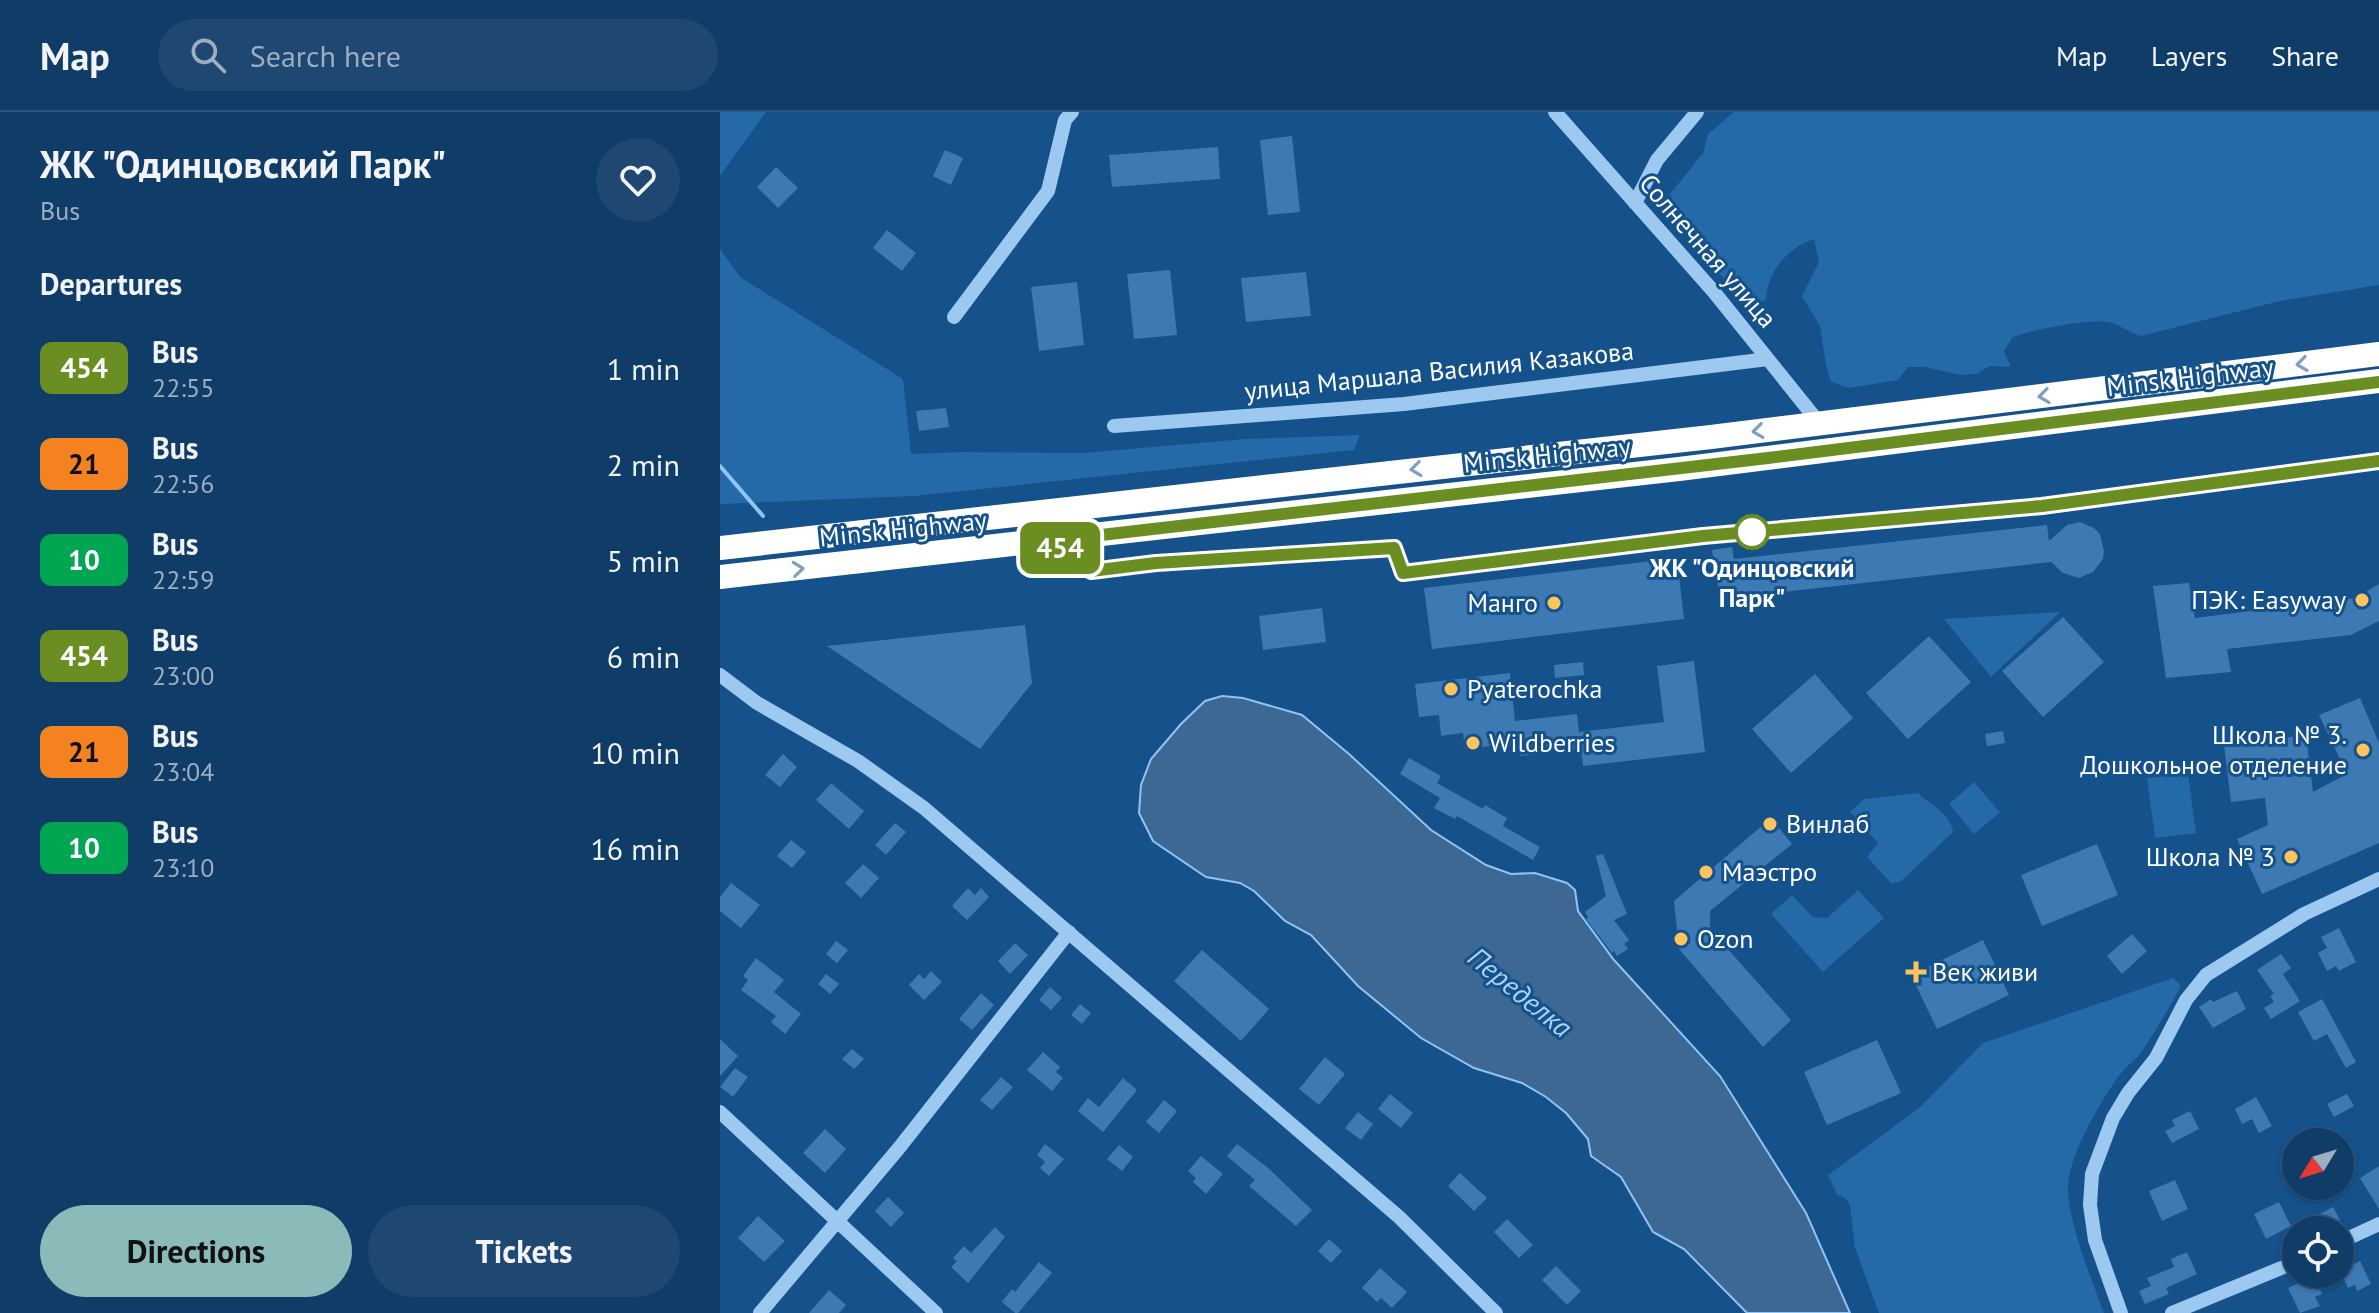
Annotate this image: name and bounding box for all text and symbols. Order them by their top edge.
search box [158,19,718,91]
text: Map [40,31,110,80]
icon: search [186,33,230,77]
text: Search here [250,36,401,75]
text: Map [2056,37,2107,74]
text: Layers [2151,37,2227,74]
text: Share [2271,37,2339,74]
button: heart [596,138,680,222]
text: ЖК "Одинцовский Парк" [40,139,446,188]
street label: Солнечная улица [1633,167,1784,334]
text: Bus [40,194,80,227]
text: Departures [40,264,182,303]
text: Bus [152,332,199,371]
street label: улица Маршала Василия Казакова [1243,334,1635,407]
text: 454 [60,349,108,386]
text: 1 min [607,349,680,388]
street label: Minsk Highway [2105,350,2275,403]
one-way arrow [2295,355,2309,372]
text: 22:55 [152,371,214,404]
one-way arrow [2037,388,2050,405]
one-way arrow [1751,423,1764,440]
text: Bus [152,428,199,467]
street label: Minsk Highway [1462,429,1632,480]
text: 21 [68,445,100,482]
text: 2 min [607,445,680,484]
one-way arrow [1409,460,1422,477]
text: 22:56 [152,467,214,500]
street label: Minsk Highway [818,503,988,554]
marker: ЖК "Одинцовский Парк" [1735,515,1769,549]
line badge: 454 [1014,522,1106,574]
text: Bus [152,524,199,563]
text: 454 [1036,529,1084,566]
text: 10 [68,541,100,578]
text: 5 min [607,541,680,580]
place label: ЖК "Одинцовский Парк" [1649,551,1854,614]
one-way arrow [791,560,804,577]
text: 22:59 [152,563,214,596]
place label: ПЭК: Easyway [2191,583,2346,616]
place label: Манго [1467,586,1538,619]
marker: ПЭК: Easyway [2353,591,2371,609]
marker: Манго [1545,594,1563,612]
text: Bus [152,620,199,659]
text: 454 [60,637,108,674]
text: 6 min [607,637,680,676]
text: 23:00 [152,659,214,692]
place label: Pyaterochka [1467,672,1602,705]
marker: Pyaterochka [1442,680,1460,698]
text: Bus [152,716,199,755]
place label: Школа № 3. Дошкольное отделение [2080,718,2347,781]
place label: Wildberries [1489,726,1615,759]
text: 21 [68,733,100,770]
text: 10 min [590,733,680,772]
marker: Wildberries [1464,734,1482,752]
marker: Школа № 3. Дошкольное отделение [2354,741,2372,759]
text: 23:04 [152,755,214,788]
place label: Винлаб [1786,807,1869,840]
text: Bus [152,812,199,851]
marker: Винлаб [1761,815,1779,833]
text: 10 [68,829,100,866]
text: 16 min [590,829,680,868]
place label: Школа № 3 [2146,840,2275,873]
marker: Школа № 3 [2282,848,2300,866]
text: 23:10 [152,851,214,884]
place label: Маэстро [1722,855,1817,888]
marker: Маэстро [1697,863,1715,881]
place label: Ozon [1697,922,1754,955]
marker: Ozon [1672,930,1690,948]
water label: Переделка [1461,938,1580,1045]
place label: Век живи [1932,955,2038,988]
marker: Век живи [1907,963,1925,981]
north arrow [2282,1128,2354,1200]
map controls [2282,1128,2354,1288]
button: Directions [40,1205,352,1297]
button: Tickets [368,1205,680,1297]
button: locate [2282,1216,2354,1288]

